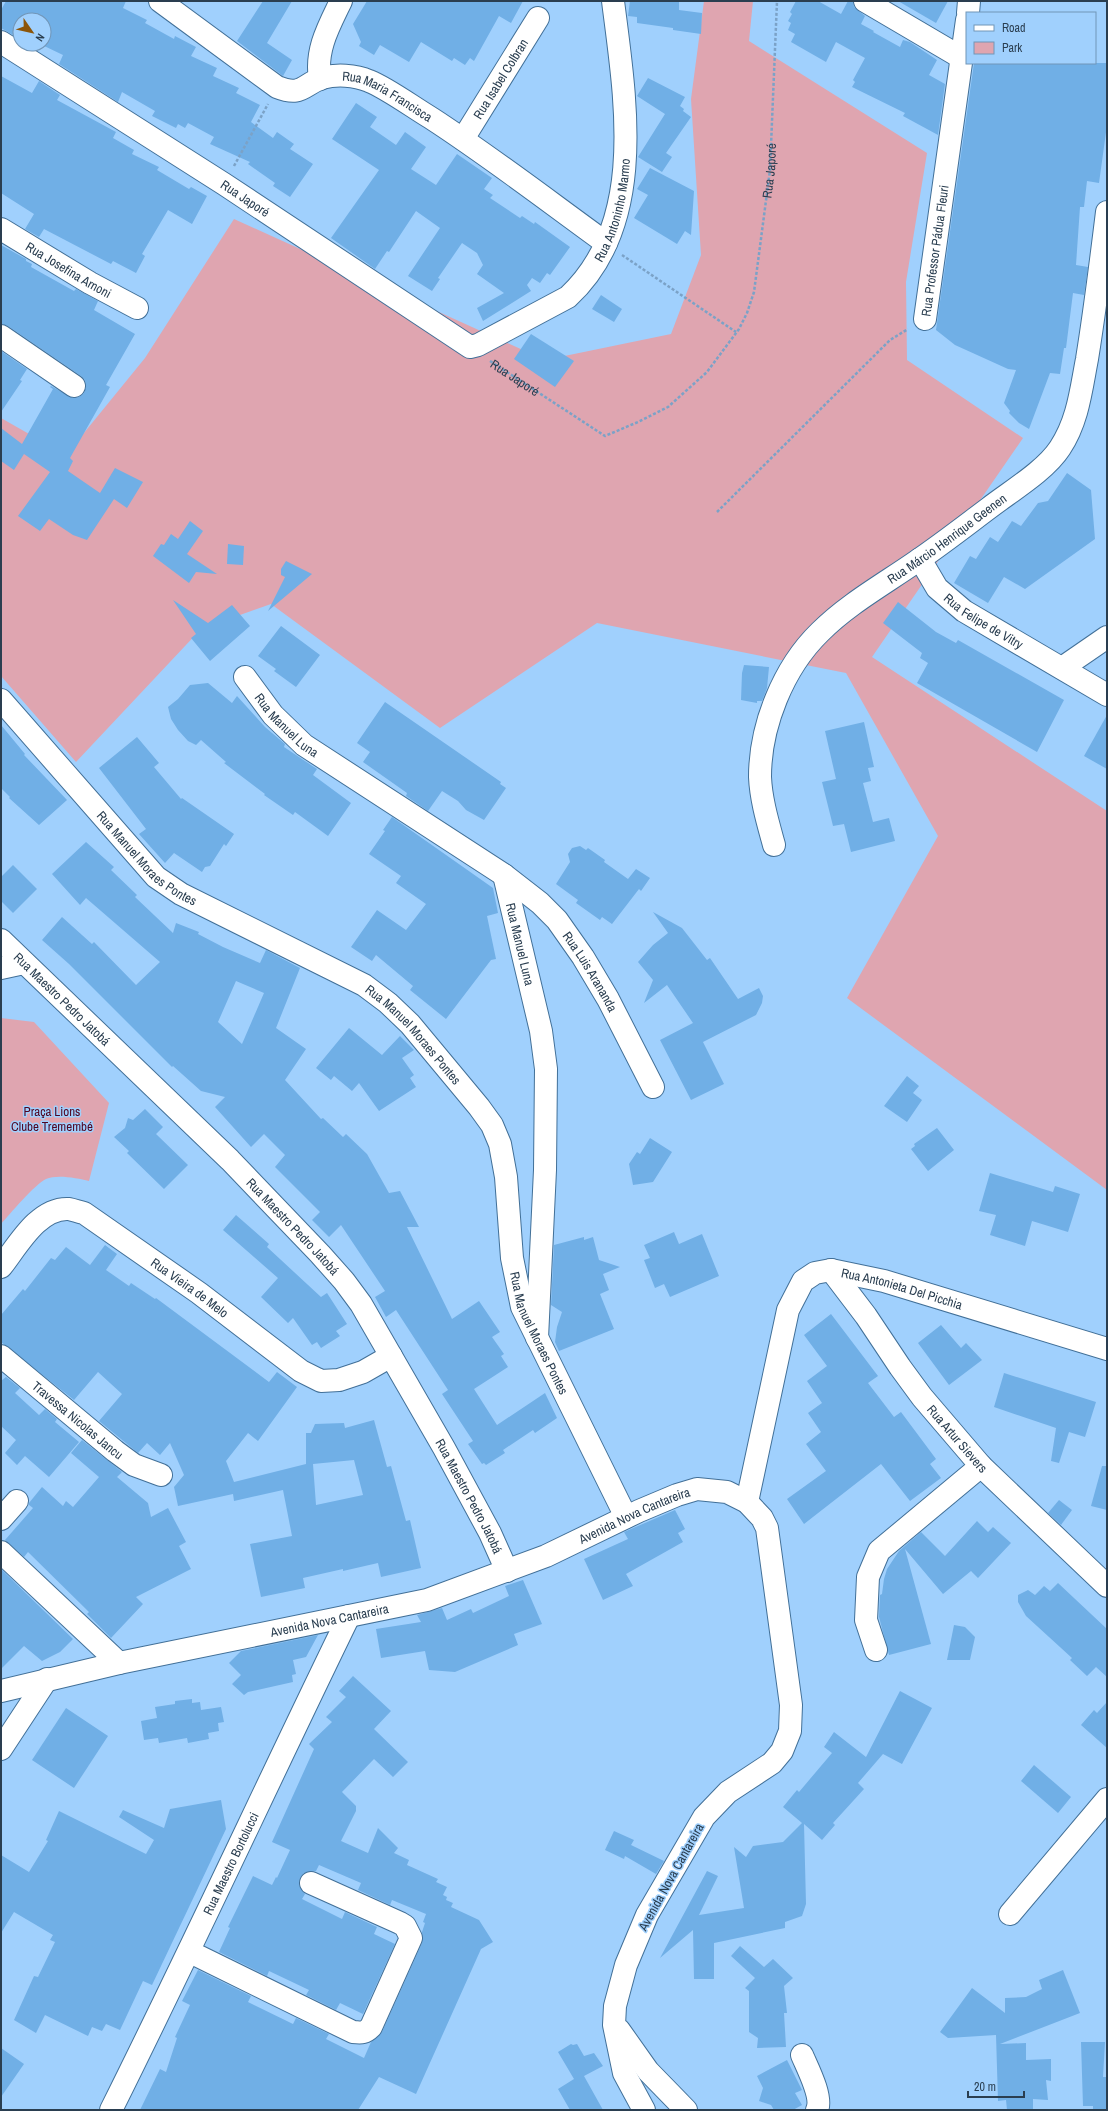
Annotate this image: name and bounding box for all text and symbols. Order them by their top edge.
north arrow [12,12,52,52]
legend [966,12,1096,64]
text: Road [1002,20,1026,36]
text: N [33,31,48,44]
street label: Rua Isabel Colbran [469,35,532,122]
text: Park [1002,40,1022,56]
street label: Rua Maria Francisca [342,67,436,125]
street label: Rua Japoré [758,143,780,199]
street label: Rua Antoninho Marmo [590,158,633,265]
street label: Rua Japoré [218,176,273,221]
street label: Rua Professor Pádua Fleuri [917,184,952,317]
street label: Rua Josefina Arnoni [23,238,115,301]
street label: Rua Japoré [487,355,543,400]
street label: Rua Márcio Henrique Geenen [884,490,1010,587]
street label: Rua Felipe de Vitry [940,589,1027,653]
street label: Rua Manuel Luna [251,690,322,761]
street label: Rua Manuel Moraes Pontes [93,807,200,909]
street label: Rua Manuel Luna [502,901,538,987]
street label: Rua Luis Arananda [559,928,622,1015]
street label: Rua Maestro Pedro Jatobá [10,949,114,1049]
street label: Rua Manuel Moraes Pontes [362,981,465,1088]
park label: Praça Lions Clube Tremembé [11,1103,93,1135]
street label: Rua Maestro Pedro Jatobá [243,1174,343,1278]
street label: Rua Vieira de Melo [148,1254,232,1321]
street label: Rua Antonieta Del Picchia [840,1264,965,1313]
street label: Rua Manuel Moraes Pontes [506,1270,572,1397]
street label: Travessa Nicolas Jancu [29,1377,127,1463]
street label: Rua Artur Sievers [924,1401,991,1476]
street label: Rua Maestro Pedro Jatobá [432,1436,507,1556]
street label: Avenida Nova Cantareira [575,1483,692,1548]
street label: Avenida Nova Cantareira [268,1600,390,1641]
street label: Rua Maestro Bortolucci [199,1809,262,1917]
street label: Avenida Nova Cantareira [634,1820,708,1935]
scale bar [968,2073,1024,2099]
text: 20 m [974,2079,996,2095]

